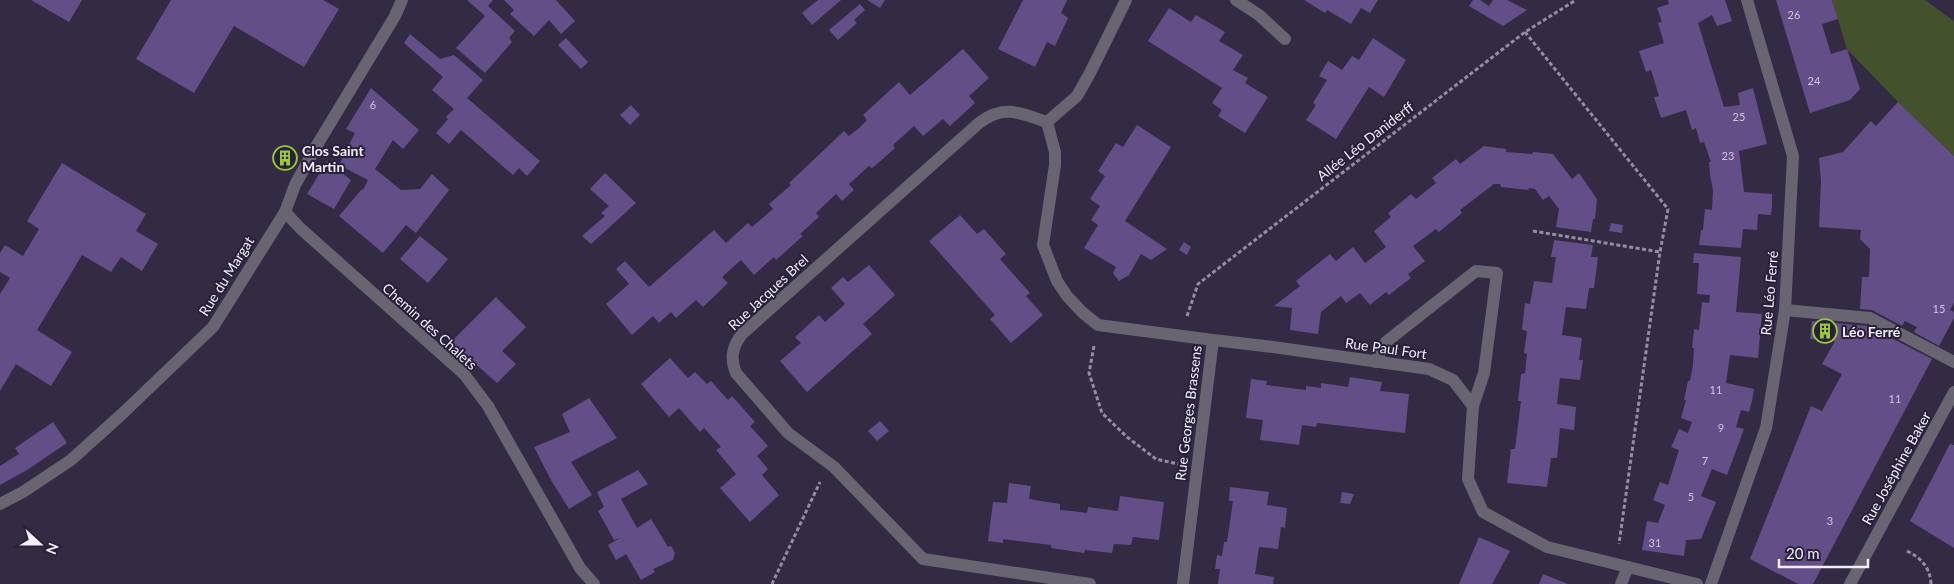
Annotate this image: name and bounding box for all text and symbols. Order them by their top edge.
house number: 26 [1788,8,1800,21]
house number: 24 [1808,74,1821,87]
street label: Allée Léo Daniderff [1313,97,1417,184]
house number: 6 [370,98,376,111]
house number: 25 [1733,110,1745,123]
place label: Clos Saint Martin [302,142,364,175]
building icon: Clos Saint Martin [272,145,298,171]
house number: 23 [1722,149,1734,162]
street label: Rue du Margat [195,233,257,319]
street label: Rue Léo Ferré [1757,250,1781,336]
street label: Rue Jacques Brel [724,251,812,333]
street label: Chemin des Chalets [379,279,481,373]
house number: 15 [1933,302,1945,315]
building icon: Léo Ferré [1812,318,1838,344]
place label: Léo Ferré [1842,323,1901,340]
street label: Rue Paul Fort [1344,334,1428,362]
street label: Rue Georges Brassens [1171,344,1205,482]
house number: 11 [1710,383,1722,396]
house number: 11 [1889,392,1901,405]
street label: Rue Joséphine Baker [1858,408,1934,528]
house number: 9 [1718,421,1724,434]
house number: 7 [1702,454,1708,467]
house number: 5 [1688,490,1694,503]
house number: 3 [1827,514,1833,527]
north arrow [15,519,65,569]
house number: 31 [1649,536,1661,549]
scale bar [1779,536,1868,568]
text: N [43,541,62,557]
text: 20 m [1786,544,1820,562]

